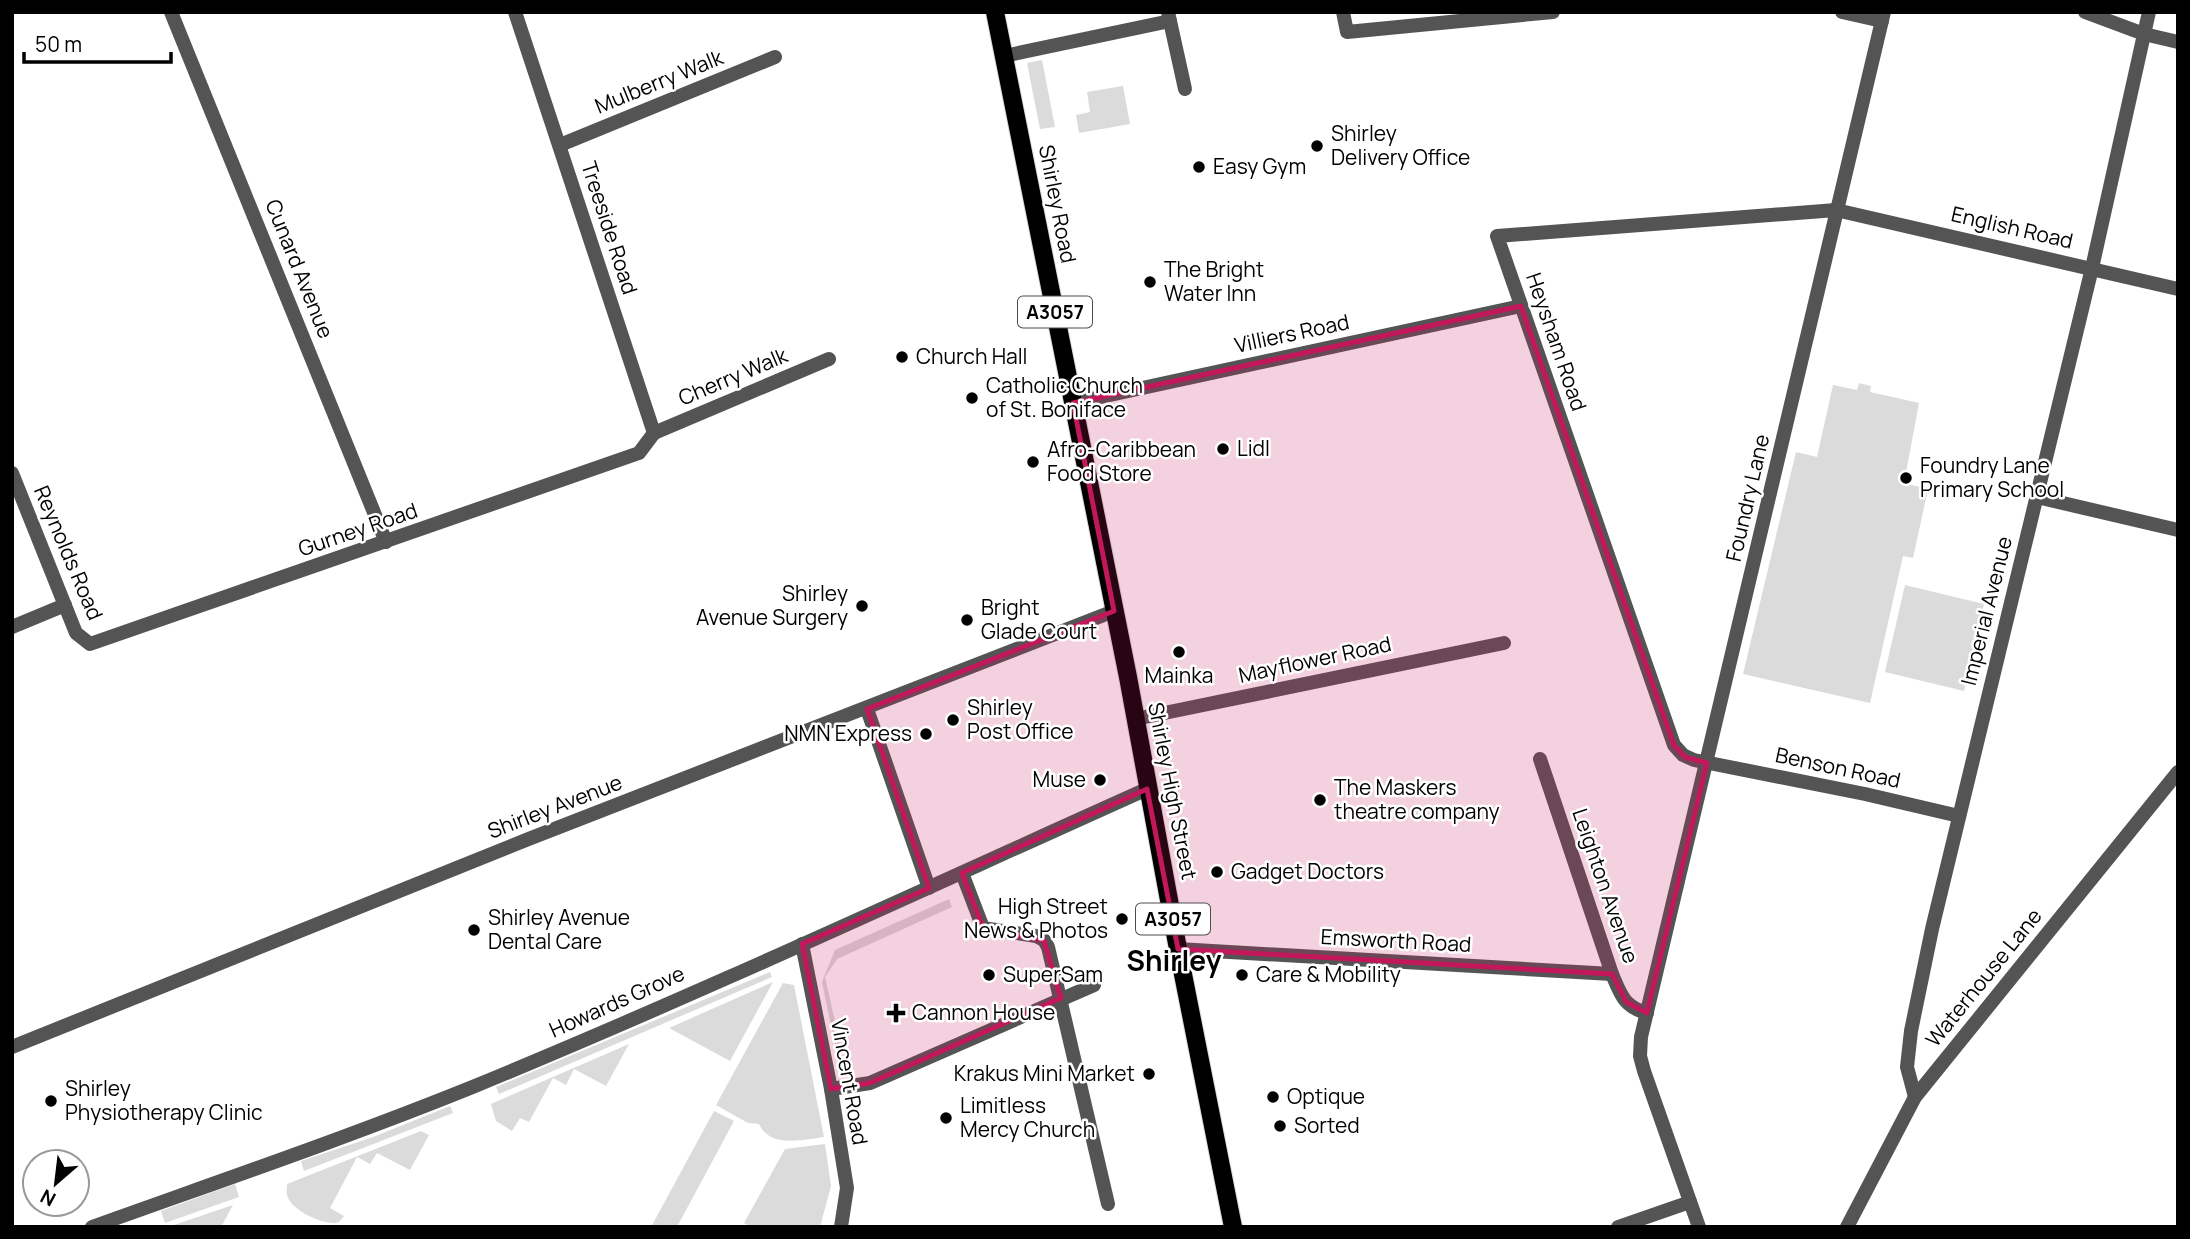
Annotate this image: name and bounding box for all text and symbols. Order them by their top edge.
scale bar [24,21,172,65]
text: 50 m [35,30,82,58]
street label: Mulberry Walk [590,42,727,119]
place label: Shirley Delivery Office [1331,119,1470,171]
marker: Shirley Delivery Office [1309,138,1325,154]
street label: Shirley Road [1033,142,1083,265]
place label: Easy Gym [1213,152,1306,180]
street label: Treeside Road [575,158,645,298]
marker: Easy Gym [1191,159,1207,175]
street label: Cunard Avenue [259,195,341,342]
street label: English Road [1949,199,2076,255]
place label: The Bright Water Inn [1164,255,1264,307]
street label: Heysham Road [1520,269,1594,415]
marker: The Bright Water Inn [1142,274,1158,290]
road number: A3057 [1018,296,1092,328]
street label: Villiers Road [1232,307,1352,359]
street label: Cherry Walk [674,340,792,412]
place label: Church Hall [916,342,1027,370]
marker: Church Hall [894,349,910,365]
place label: Catholic Church of St. Boniface [986,371,1143,423]
marker: Catholic Church of St. Boniface [964,390,980,406]
street label: Foundry Lane [1719,431,1775,564]
place label: Lidl [1237,434,1270,462]
place label: Afro-Caribbean Food Store [1047,435,1196,487]
marker: Lidl [1215,441,1231,457]
place label: Foundry Lane Primary School [1920,451,2064,503]
marker: Afro-Caribbean Food Store [1025,454,1041,470]
marker: Foundry Lane Primary School [1898,470,1914,486]
street label: Reynolds Road [28,481,110,624]
street label: Gurney Road [294,496,421,563]
street label: Imperial Avenue [1954,533,2018,688]
place label: Shirley Avenue Surgery [696,579,848,631]
place label: Bright Glade Court [981,593,1097,645]
marker: Shirley Avenue Surgery [854,598,870,614]
marker: Bright Glade Court [959,612,975,628]
street label: Mayflower Road [1236,629,1394,689]
marker: Mainka [1171,644,1187,660]
place label: Mainka [1145,661,1213,689]
place label: Shirley Post Office [967,693,1073,745]
street label: Shirley High Street [1142,700,1204,882]
marker: Shirley Post Office [945,712,961,728]
place label: NMN Express [784,719,912,747]
marker: NMN Express [918,726,934,742]
street label: Benson Road [1773,740,1903,794]
place label: Muse [1033,765,1086,793]
street label: Shirley Avenue [483,768,626,845]
marker: Muse [1092,772,1108,788]
place label: The Maskers theatre company [1334,773,1500,825]
marker: The Maskers theatre company [1312,792,1328,808]
street label: Leighton Avenue [1566,805,1646,967]
place label: Gadget Doctors [1231,857,1384,885]
marker: Gadget Doctors [1209,864,1225,880]
place label: High Street News & Photos [964,892,1108,944]
street label: Waterhouse Lane [1919,902,2048,1052]
place label: Shirley Avenue Dental Care [488,903,630,955]
road number: A3057 [1136,903,1210,934]
marker: High Street News & Photos [1114,911,1130,927]
marker: Shirley Avenue Dental Care [466,922,482,938]
street label: Emsworth Road [1320,922,1472,958]
district label: Shirley [1126,941,1222,979]
street label: Howards Grove [545,959,689,1043]
place label: SuperSam [1003,960,1103,988]
place label: Care & Mobility [1256,960,1401,988]
marker: SuperSam [981,967,997,983]
marker: Care & Mobility [1234,967,1250,983]
place label: Cannon House [912,998,1055,1026]
marker: Cannon House [886,1003,906,1023]
street label: Vincent Road [825,1017,875,1147]
place label: Krakus Mini Market [954,1059,1135,1087]
marker: Krakus Mini Market [1141,1066,1157,1082]
place label: Shirley Physiotherapy Clinic [65,1074,263,1126]
place label: Optique [1287,1082,1365,1110]
marker: Optique [1265,1089,1281,1105]
place label: Limitless Mercy Church [960,1091,1095,1143]
marker: Shirley Physiotherapy Clinic [43,1093,59,1109]
marker: Limitless Mercy Church [938,1110,954,1126]
place label: Sorted [1294,1111,1360,1139]
marker: Sorted [1272,1118,1288,1134]
north arrow [21,1148,91,1218]
text: N [36,1183,60,1213]

